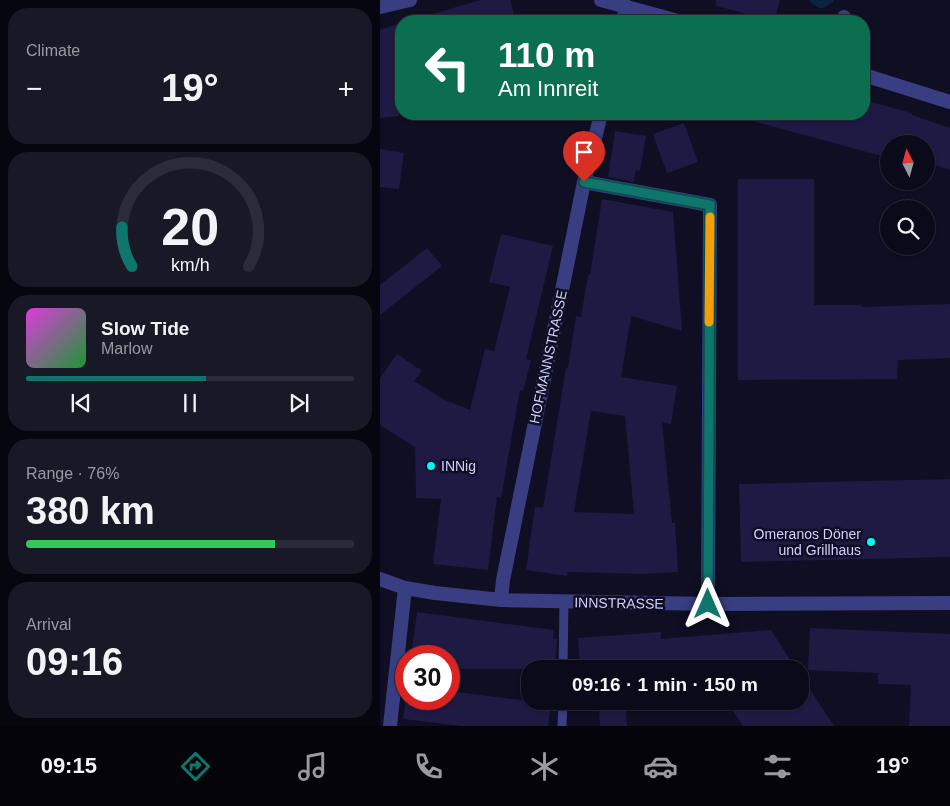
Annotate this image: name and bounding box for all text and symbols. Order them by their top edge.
icon: left [415,35,480,100]
text: 110 m [498,35,595,74]
text: Climate [26,42,80,59]
text: 19° [161,67,219,109]
text: − [26,73,42,104]
text: + [338,73,354,104]
text: Am Innreit [498,76,598,101]
pin [563,131,605,182]
north arrow [880,135,935,190]
map controls [880,135,935,255]
icon: arrive [570,138,598,166]
text: 20 [161,198,219,256]
button: search [880,200,935,255]
text: km/h [171,255,209,275]
street label: HOFMANNSTRASSE [526,289,570,425]
text: Slow Tide [101,318,189,339]
text: Marlow [101,340,153,357]
icon: previous [67,389,95,417]
icon: pause [176,389,204,417]
icon: next [285,389,313,417]
place label: INNig [441,458,476,474]
marker: INNig [425,460,437,472]
text: Range · 76% [26,465,119,482]
text: 380 km [26,490,155,532]
place label: Omeranos Döner und Grillhaus [754,526,861,558]
marker: Omeranos Döner und Grillhaus [865,536,877,548]
position arrow [681,577,733,629]
street label: INNSTRASSE [574,594,664,612]
text: Arrival [26,616,71,633]
text: 09:16 [26,641,123,683]
speed limit sign: 30 [395,645,460,710]
text: 09:16 · 1 min · 150 m [572,674,758,695]
icon: directions [178,749,213,784]
icon: music [295,749,330,784]
icon: phone [411,749,446,784]
icon: climate [527,749,562,784]
icon: car [643,749,678,784]
icon: filters [760,749,795,784]
text: 09:15 [41,753,97,778]
text: 19° [876,753,909,778]

